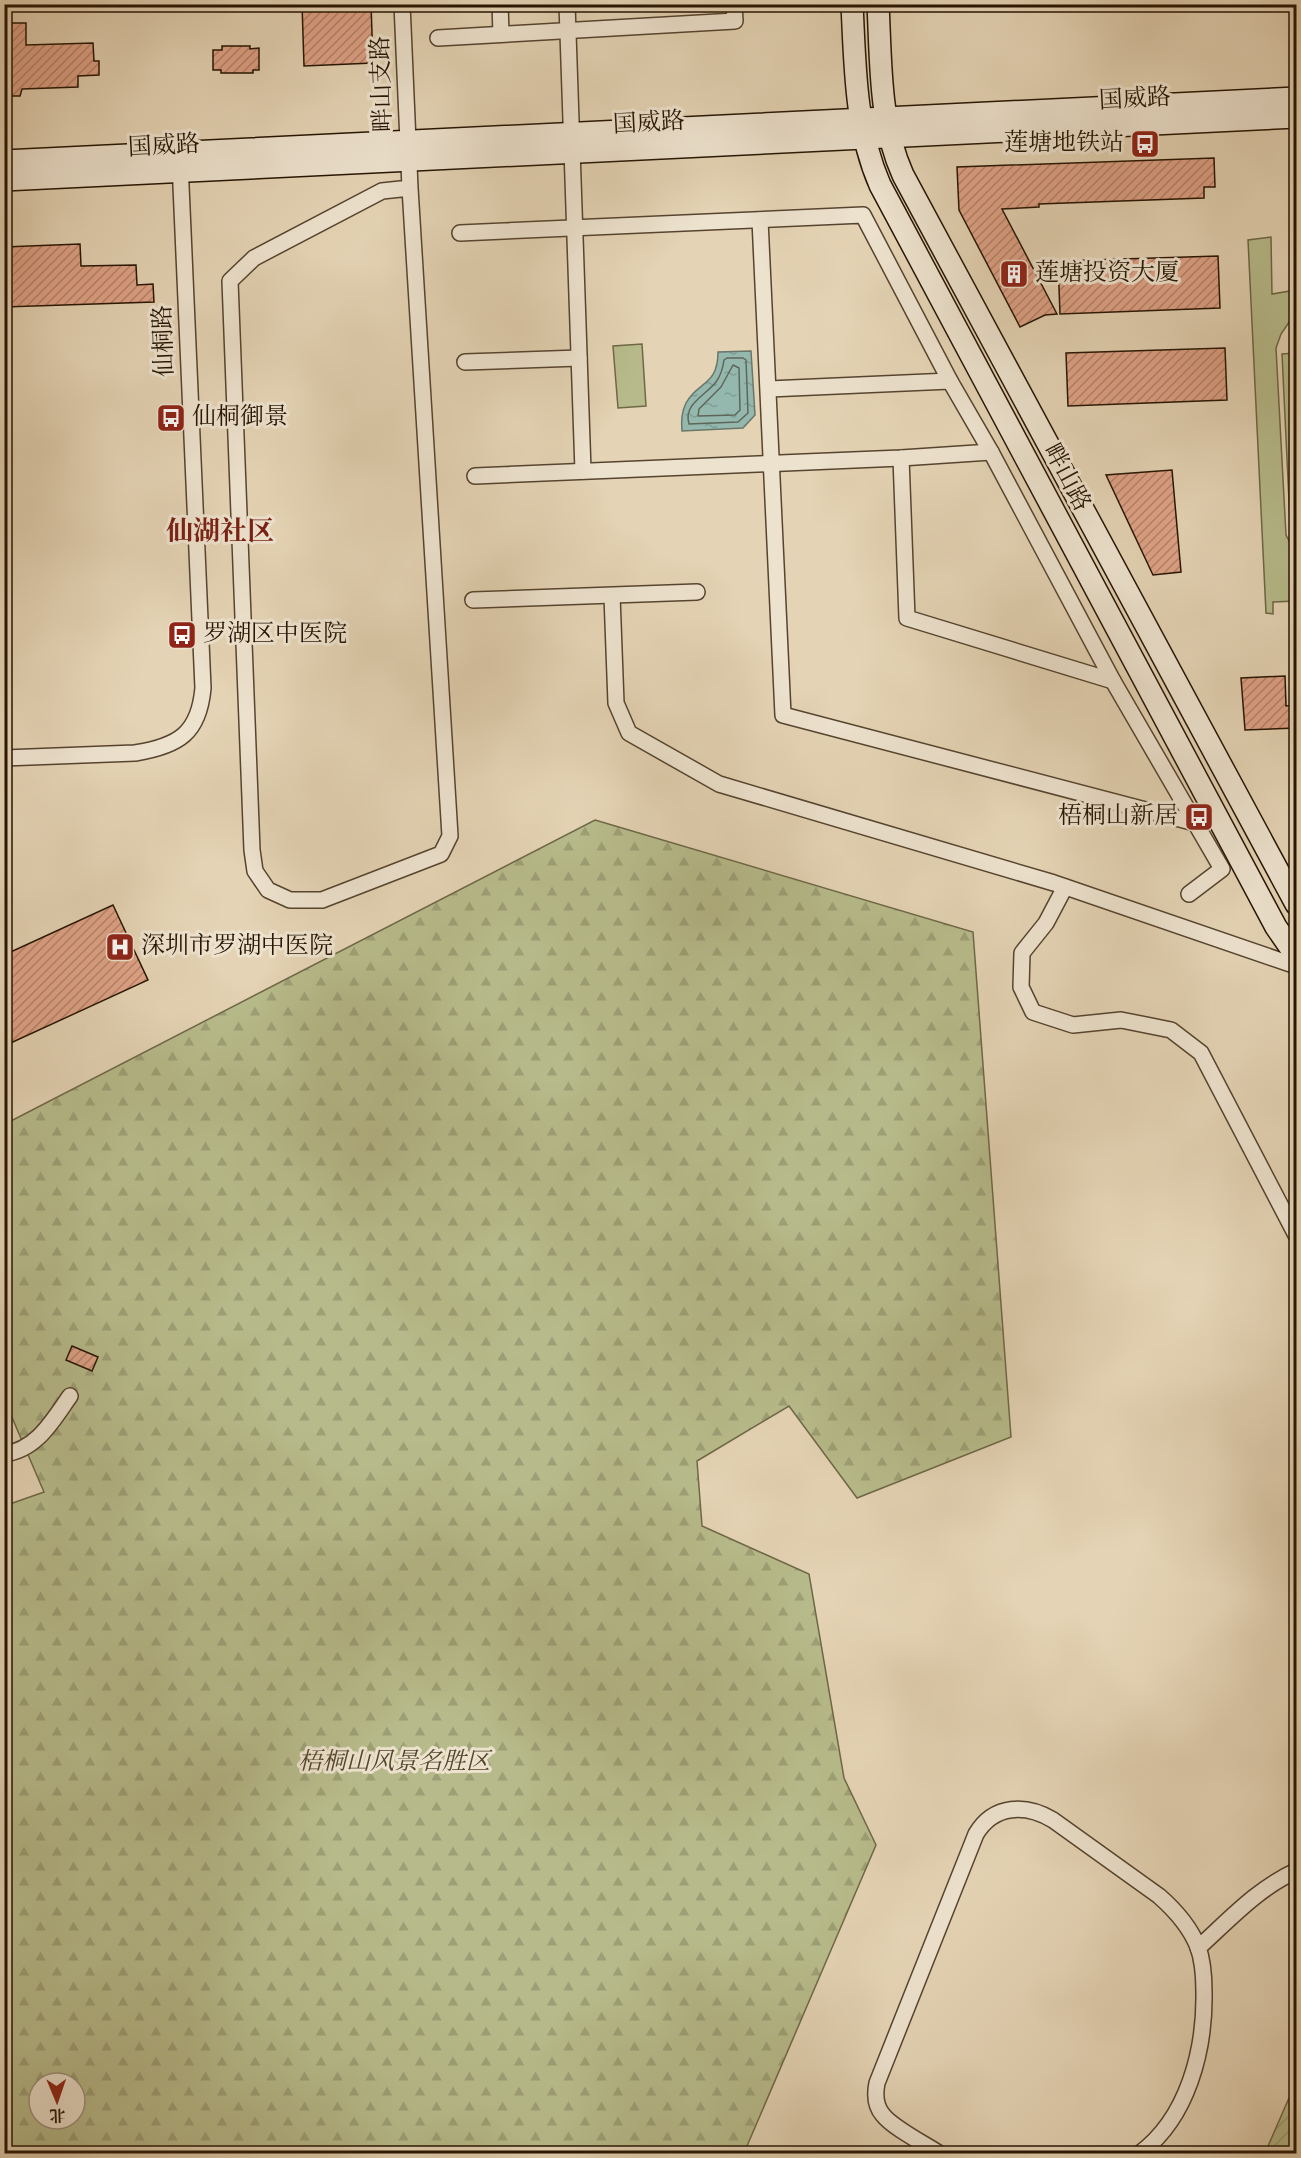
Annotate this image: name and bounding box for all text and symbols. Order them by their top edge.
street label: 畔山支路 [364,35,402,133]
street label: 国威路 [1098,81,1172,119]
street label: 国威路 [612,105,686,143]
place label: 莲塘地铁站 [1004,127,1124,161]
street label: 国威路 [127,128,201,166]
bus stop icon: 莲塘地铁站 [1129,128,1161,160]
place label: 莲塘投资大厦 [1035,257,1179,291]
building icon: 莲塘投资大厦 [998,258,1030,290]
street label: 仙桐路 [147,304,183,378]
place label: 仙桐御景 [192,401,288,435]
bus stop icon: 仙桐御景 [155,402,187,434]
street label: 畔山路 [1034,438,1098,518]
district label: 仙湖社区 [166,514,274,553]
place label: 罗湖区中医院 [203,618,347,652]
bus stop icon: 罗湖区中医院 [166,619,198,651]
place label: 梧桐山新居 [1058,800,1178,834]
bus stop icon: 梧桐山新居 [1183,801,1215,833]
place label: 深圳市罗湖中医院 [141,930,333,964]
hospital icon: 深圳市罗湖中医院 [104,931,136,963]
park label: 梧桐山风景名胜区 [298,1746,493,1780]
north arrow [27,2071,87,2131]
text: 北 [49,2102,66,2125]

